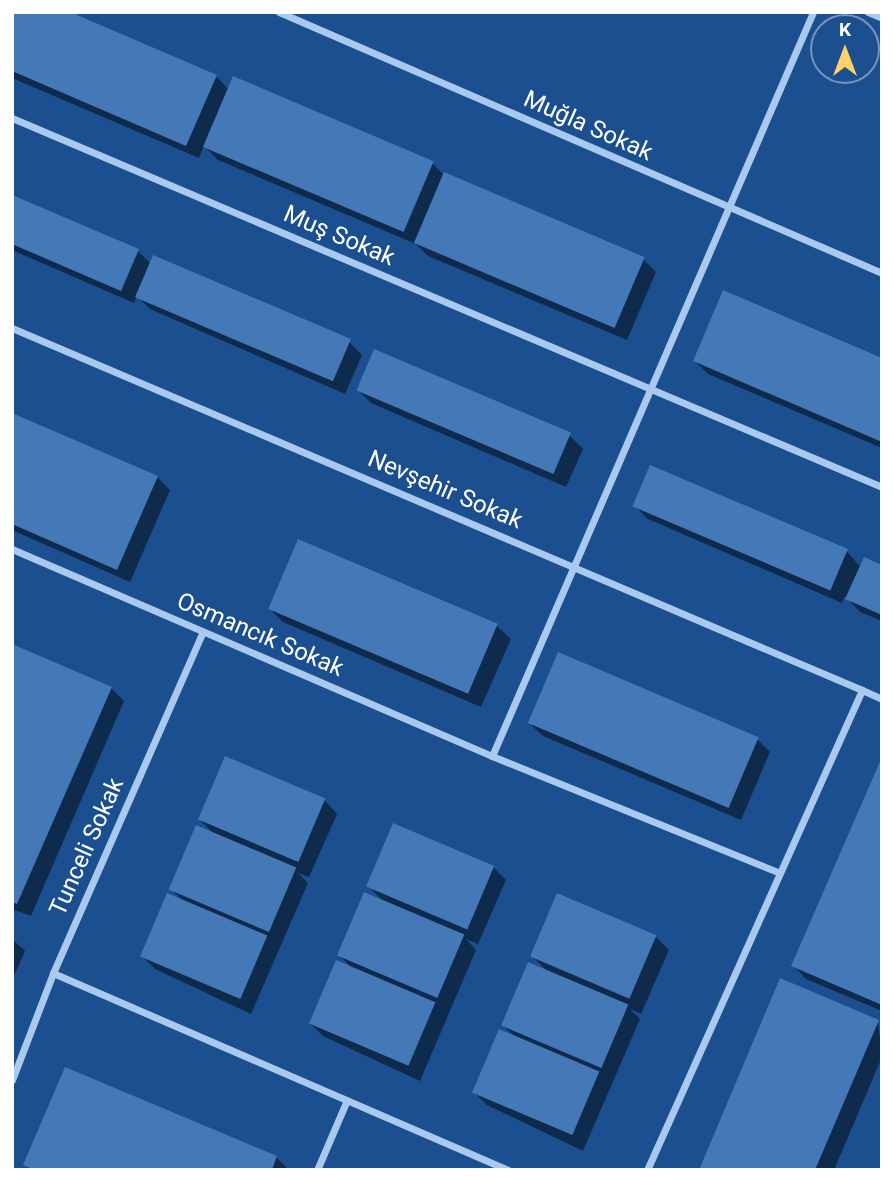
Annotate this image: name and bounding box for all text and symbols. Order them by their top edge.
north arrow [810,14,880,84]
text: K [839,18,851,41]
street label: Muğla Sokak [519,85,657,167]
street label: Muş Sokak [279,200,399,272]
street label: Nevşehir Sokak [363,445,527,535]
street label: Osmancık Sokak [172,587,348,683]
street label: Tunceli Sokak [44,774,130,920]

